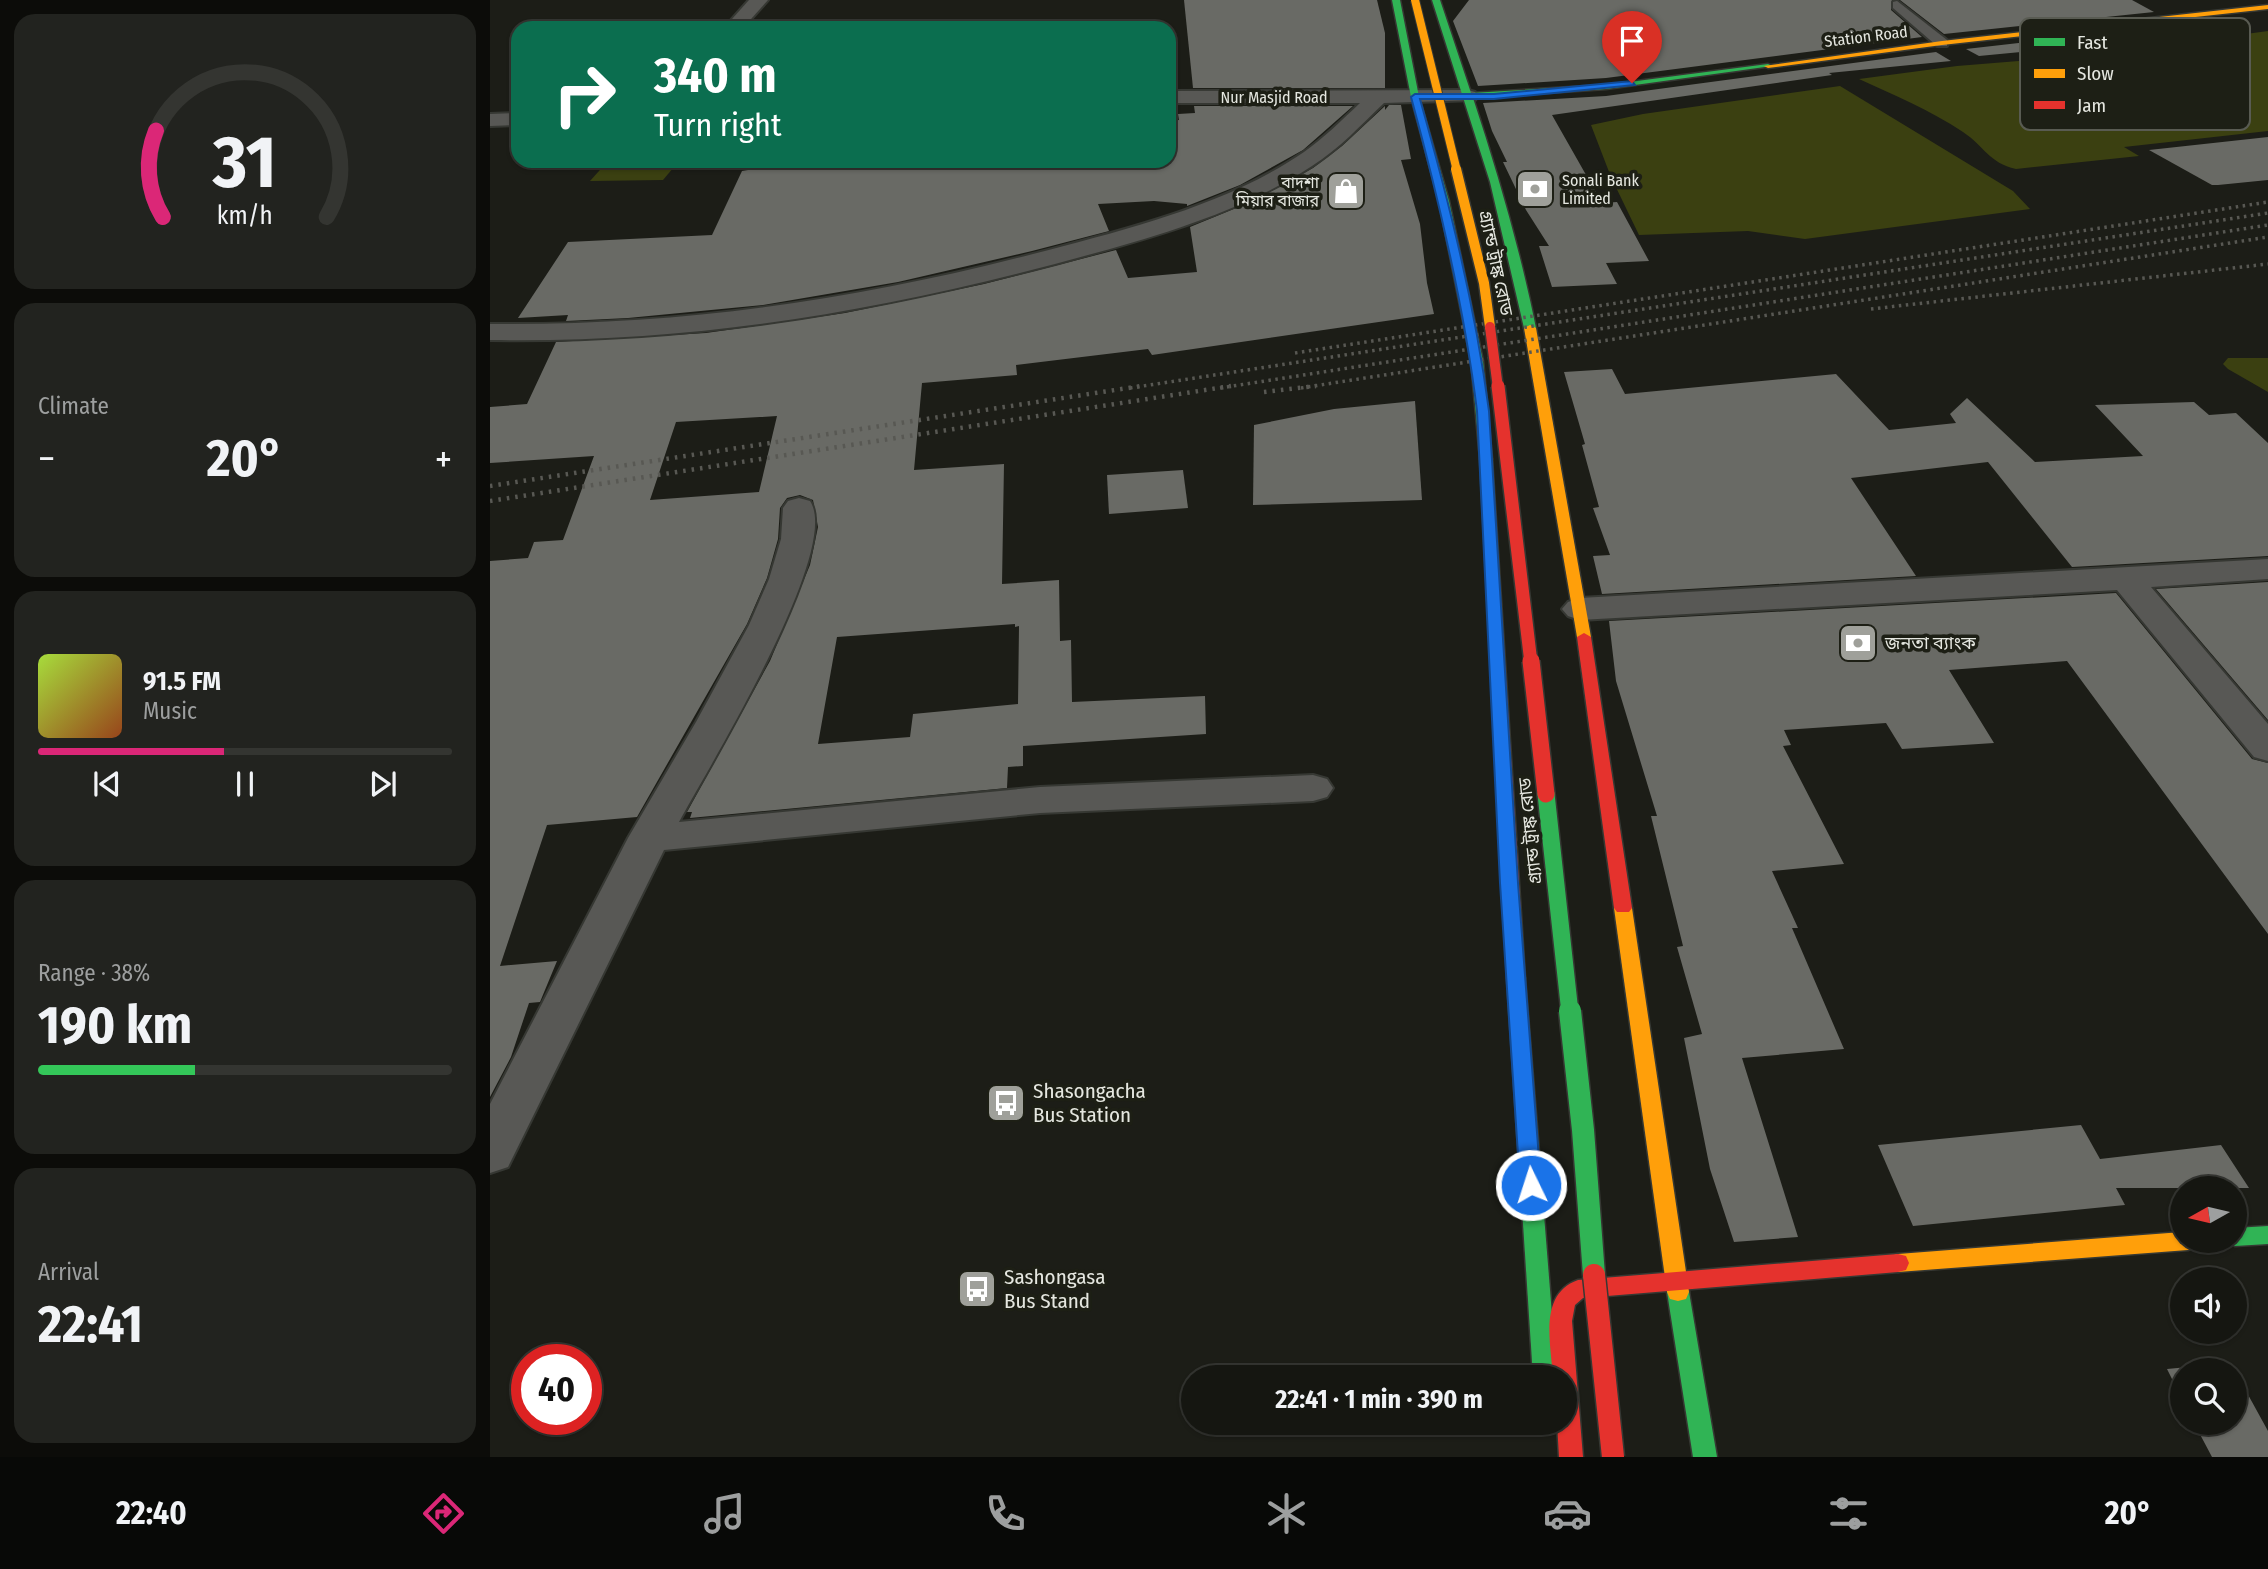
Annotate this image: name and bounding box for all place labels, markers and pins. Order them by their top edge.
pin [1602,11,1662,83]
bank icon: Sonali Bank Limited [1514,168,1556,210]
shop icon: বাদশা মিয়ার বাজার [1325,170,1367,212]
place label: Sonali Bank Limited [1562,171,1640,208]
place label: বাদশা মিয়ার বাজার [1235,173,1320,210]
bank icon: জনতা ব্যাংক [1837,622,1879,664]
place label: জনতা ব্যাংক [1884,632,1976,654]
place label: Shasongacha Bus Station [1033,1078,1146,1128]
bus stop icon: Shasongacha Bus Station [985,1082,1027,1124]
place label: Sashongasa Bus Stand [1004,1264,1105,1314]
bus stop icon: Sashongasa Bus Stand [956,1268,998,1310]

